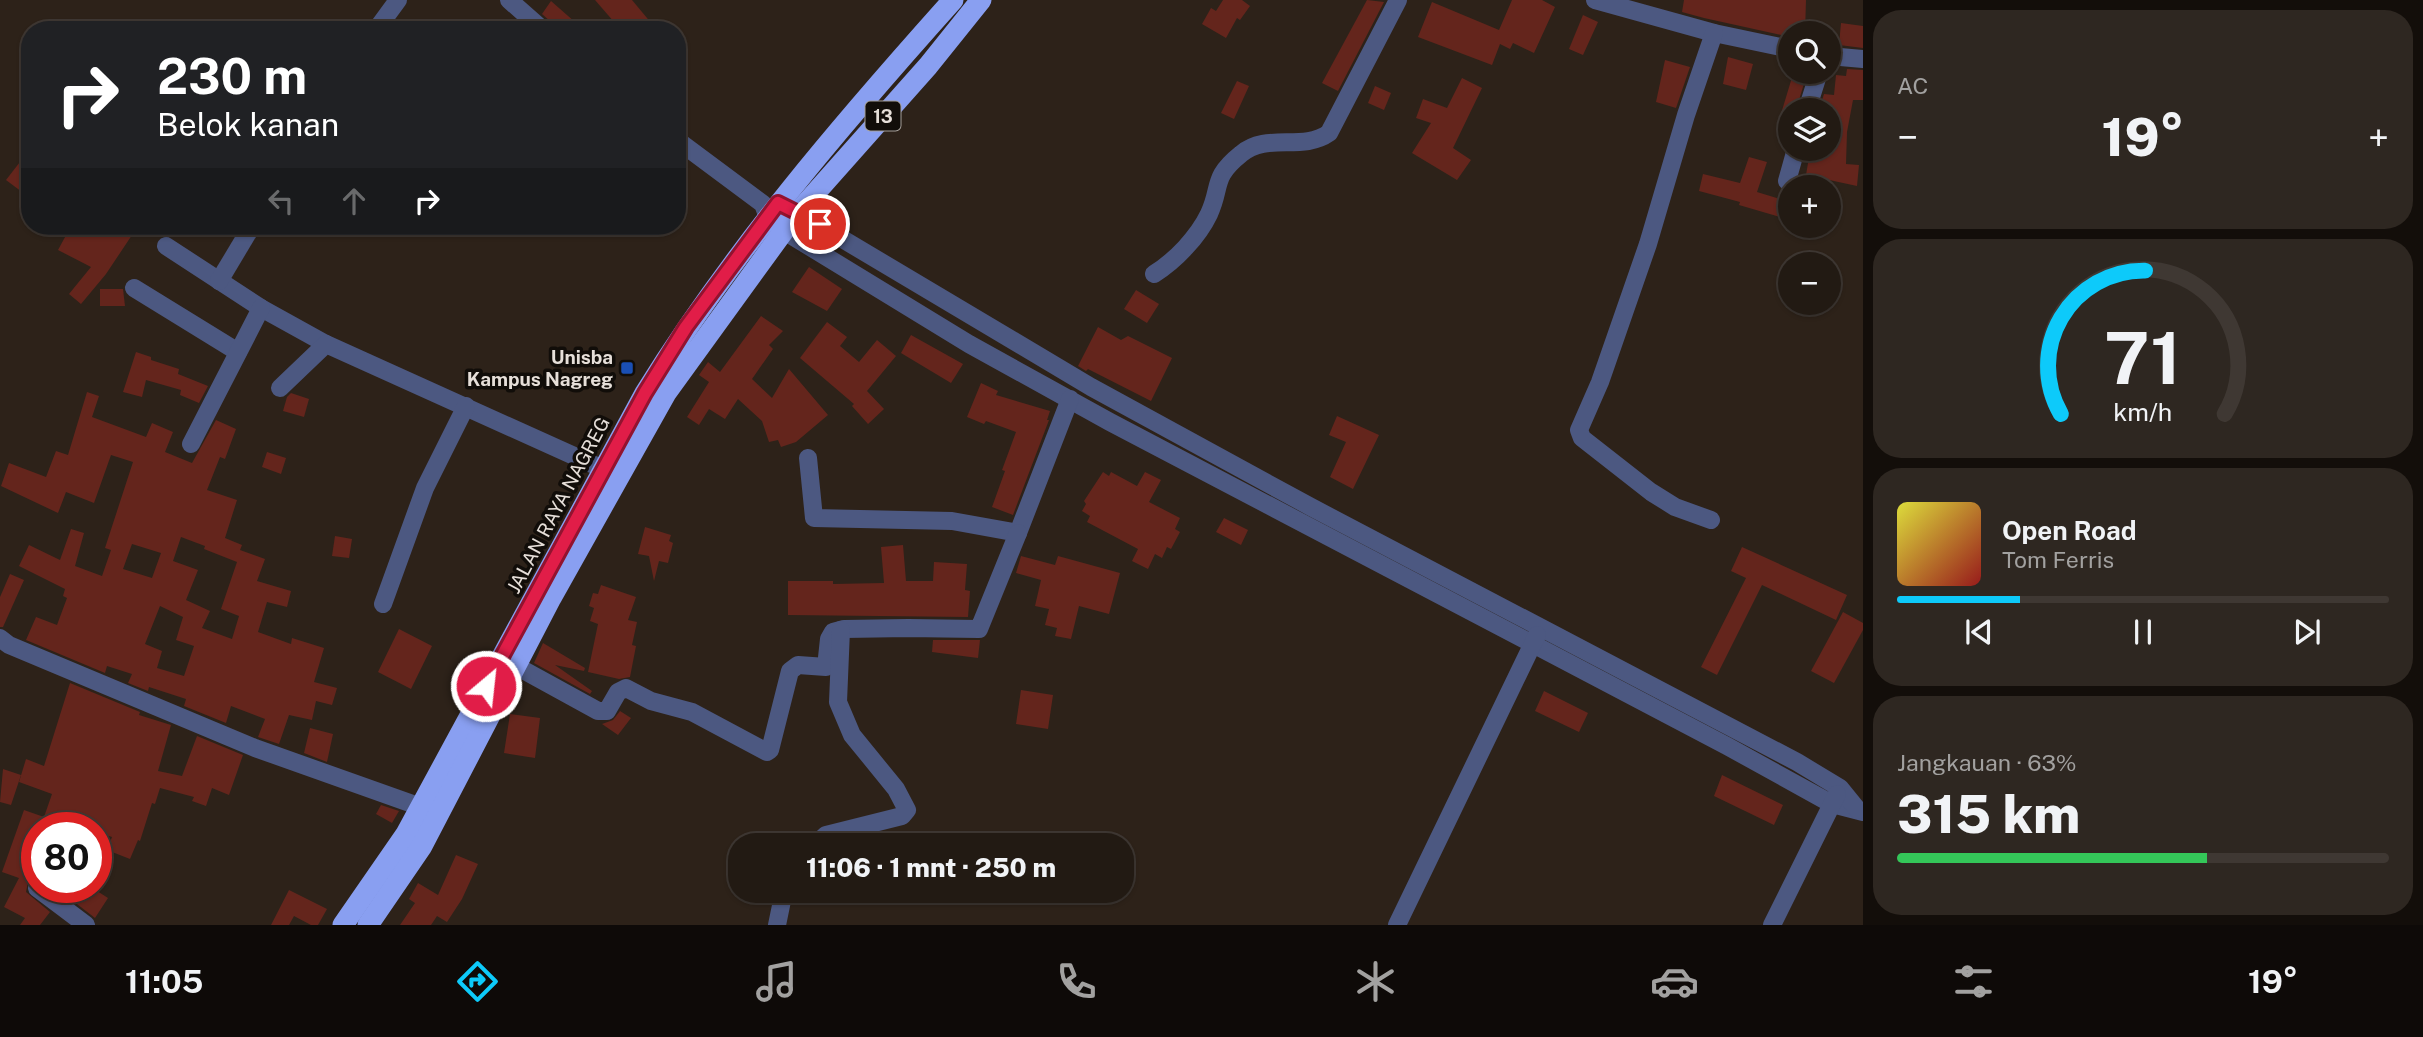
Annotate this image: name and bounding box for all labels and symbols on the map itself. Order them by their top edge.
road number: 13 [866,102,900,131]
pin [790,194,850,254]
place label: Unisba Kampus Nagreg [467,346,613,390]
marker: Unisba Kampus Nagreg [619,360,635,376]
street label: JALAN RAYA NAGREG [502,413,614,597]
position arrow [449,649,523,723]
speed limit sign: 80 [21,812,112,903]

